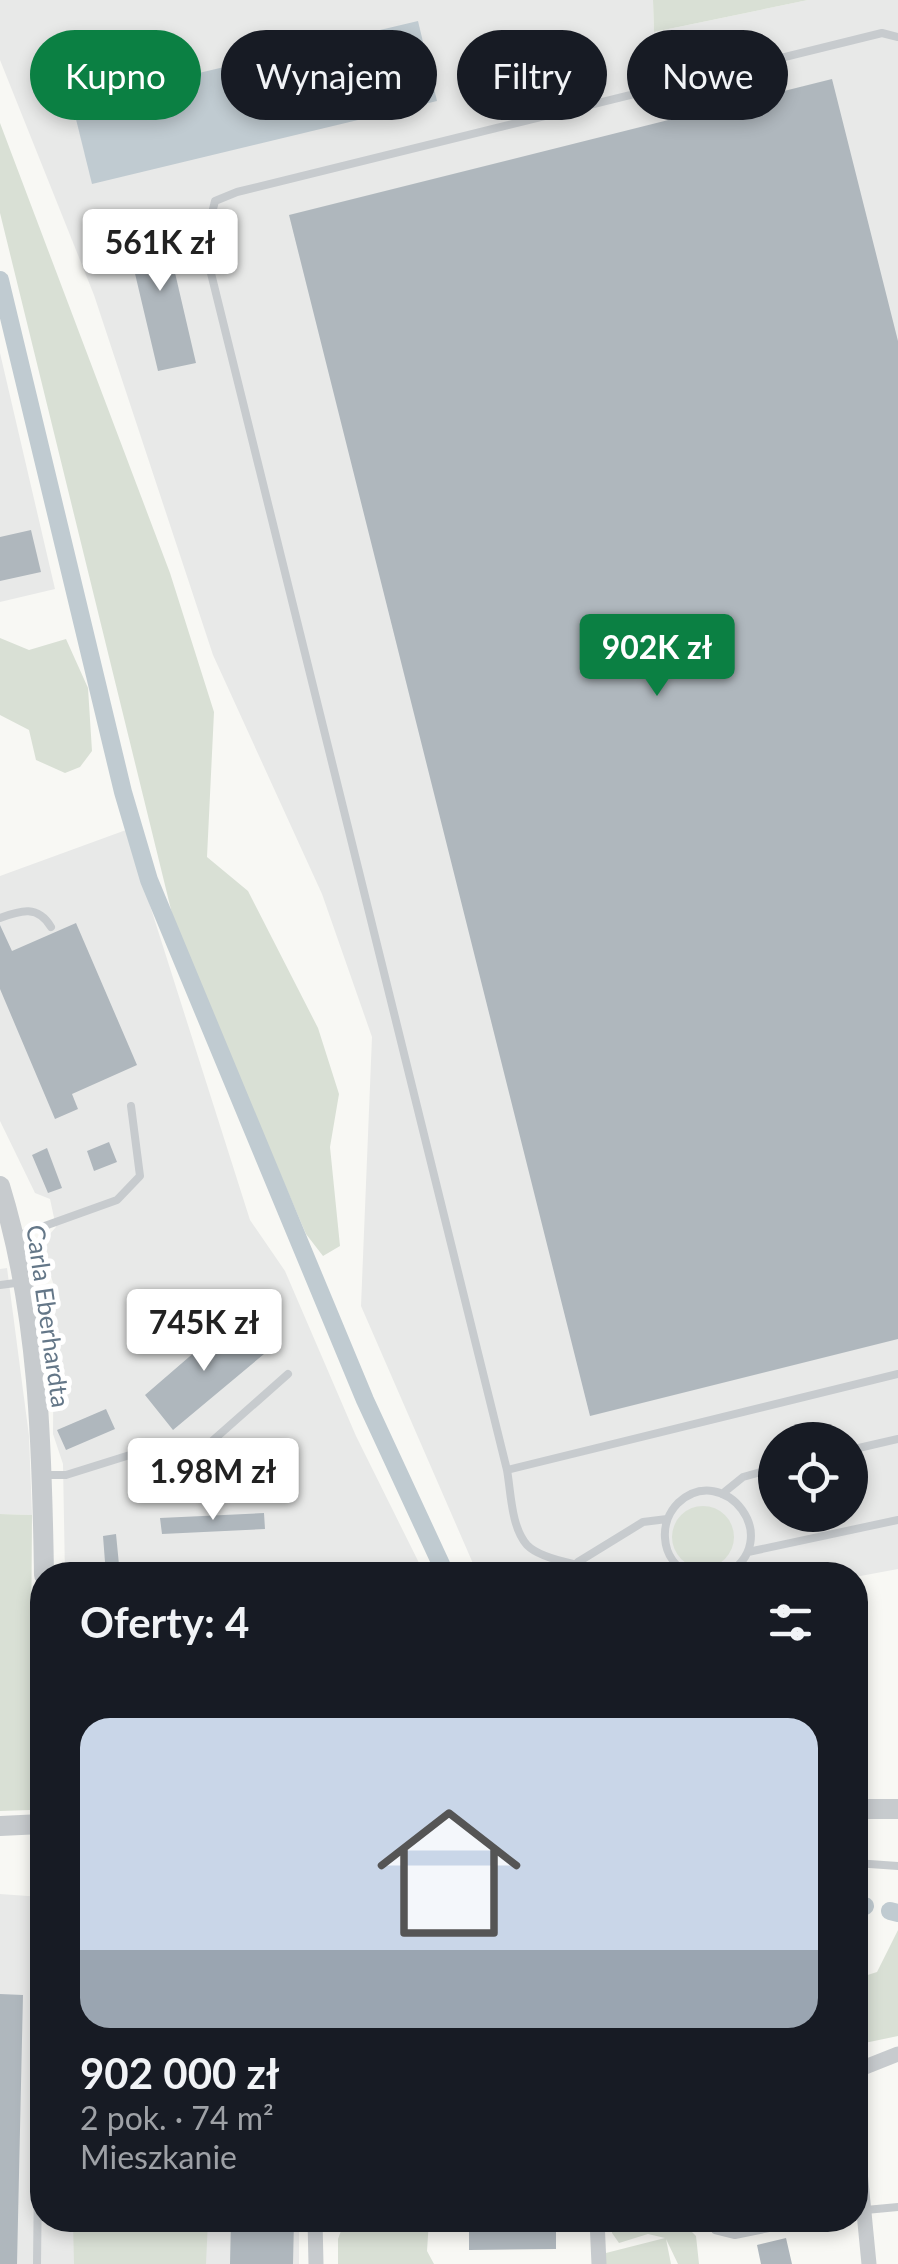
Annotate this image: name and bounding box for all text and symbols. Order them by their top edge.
chip: Kupno [30,30,201,120]
chip: Wynajem [221,30,437,120]
chip: Filtry [457,30,607,120]
chip: Nowe [627,30,788,120]
pin: 561K zł [68,209,252,294]
text: 561K zł [105,222,215,261]
pin: 902K zł [565,614,749,699]
text: 902K zł [602,627,712,666]
street label: Carla Eberhardta [21,1223,77,1409]
pin: 745K zł [112,1289,296,1374]
text: 745K zł [149,1302,259,1341]
map controls [758,1422,868,1532]
button: locate [758,1422,868,1532]
pin: 1.98M zł [110,1438,316,1523]
text: 1.98M zł [150,1451,276,1490]
icon: filters [763,1595,818,1650]
text: Oferty: 4 [80,1597,249,1647]
icon: home [359,1783,539,1963]
text: 902 000 zł [80,2048,280,2098]
text: 2 pok. · 74 m² [80,2098,274,2137]
text: Mieszkanie [80,2137,237,2176]

